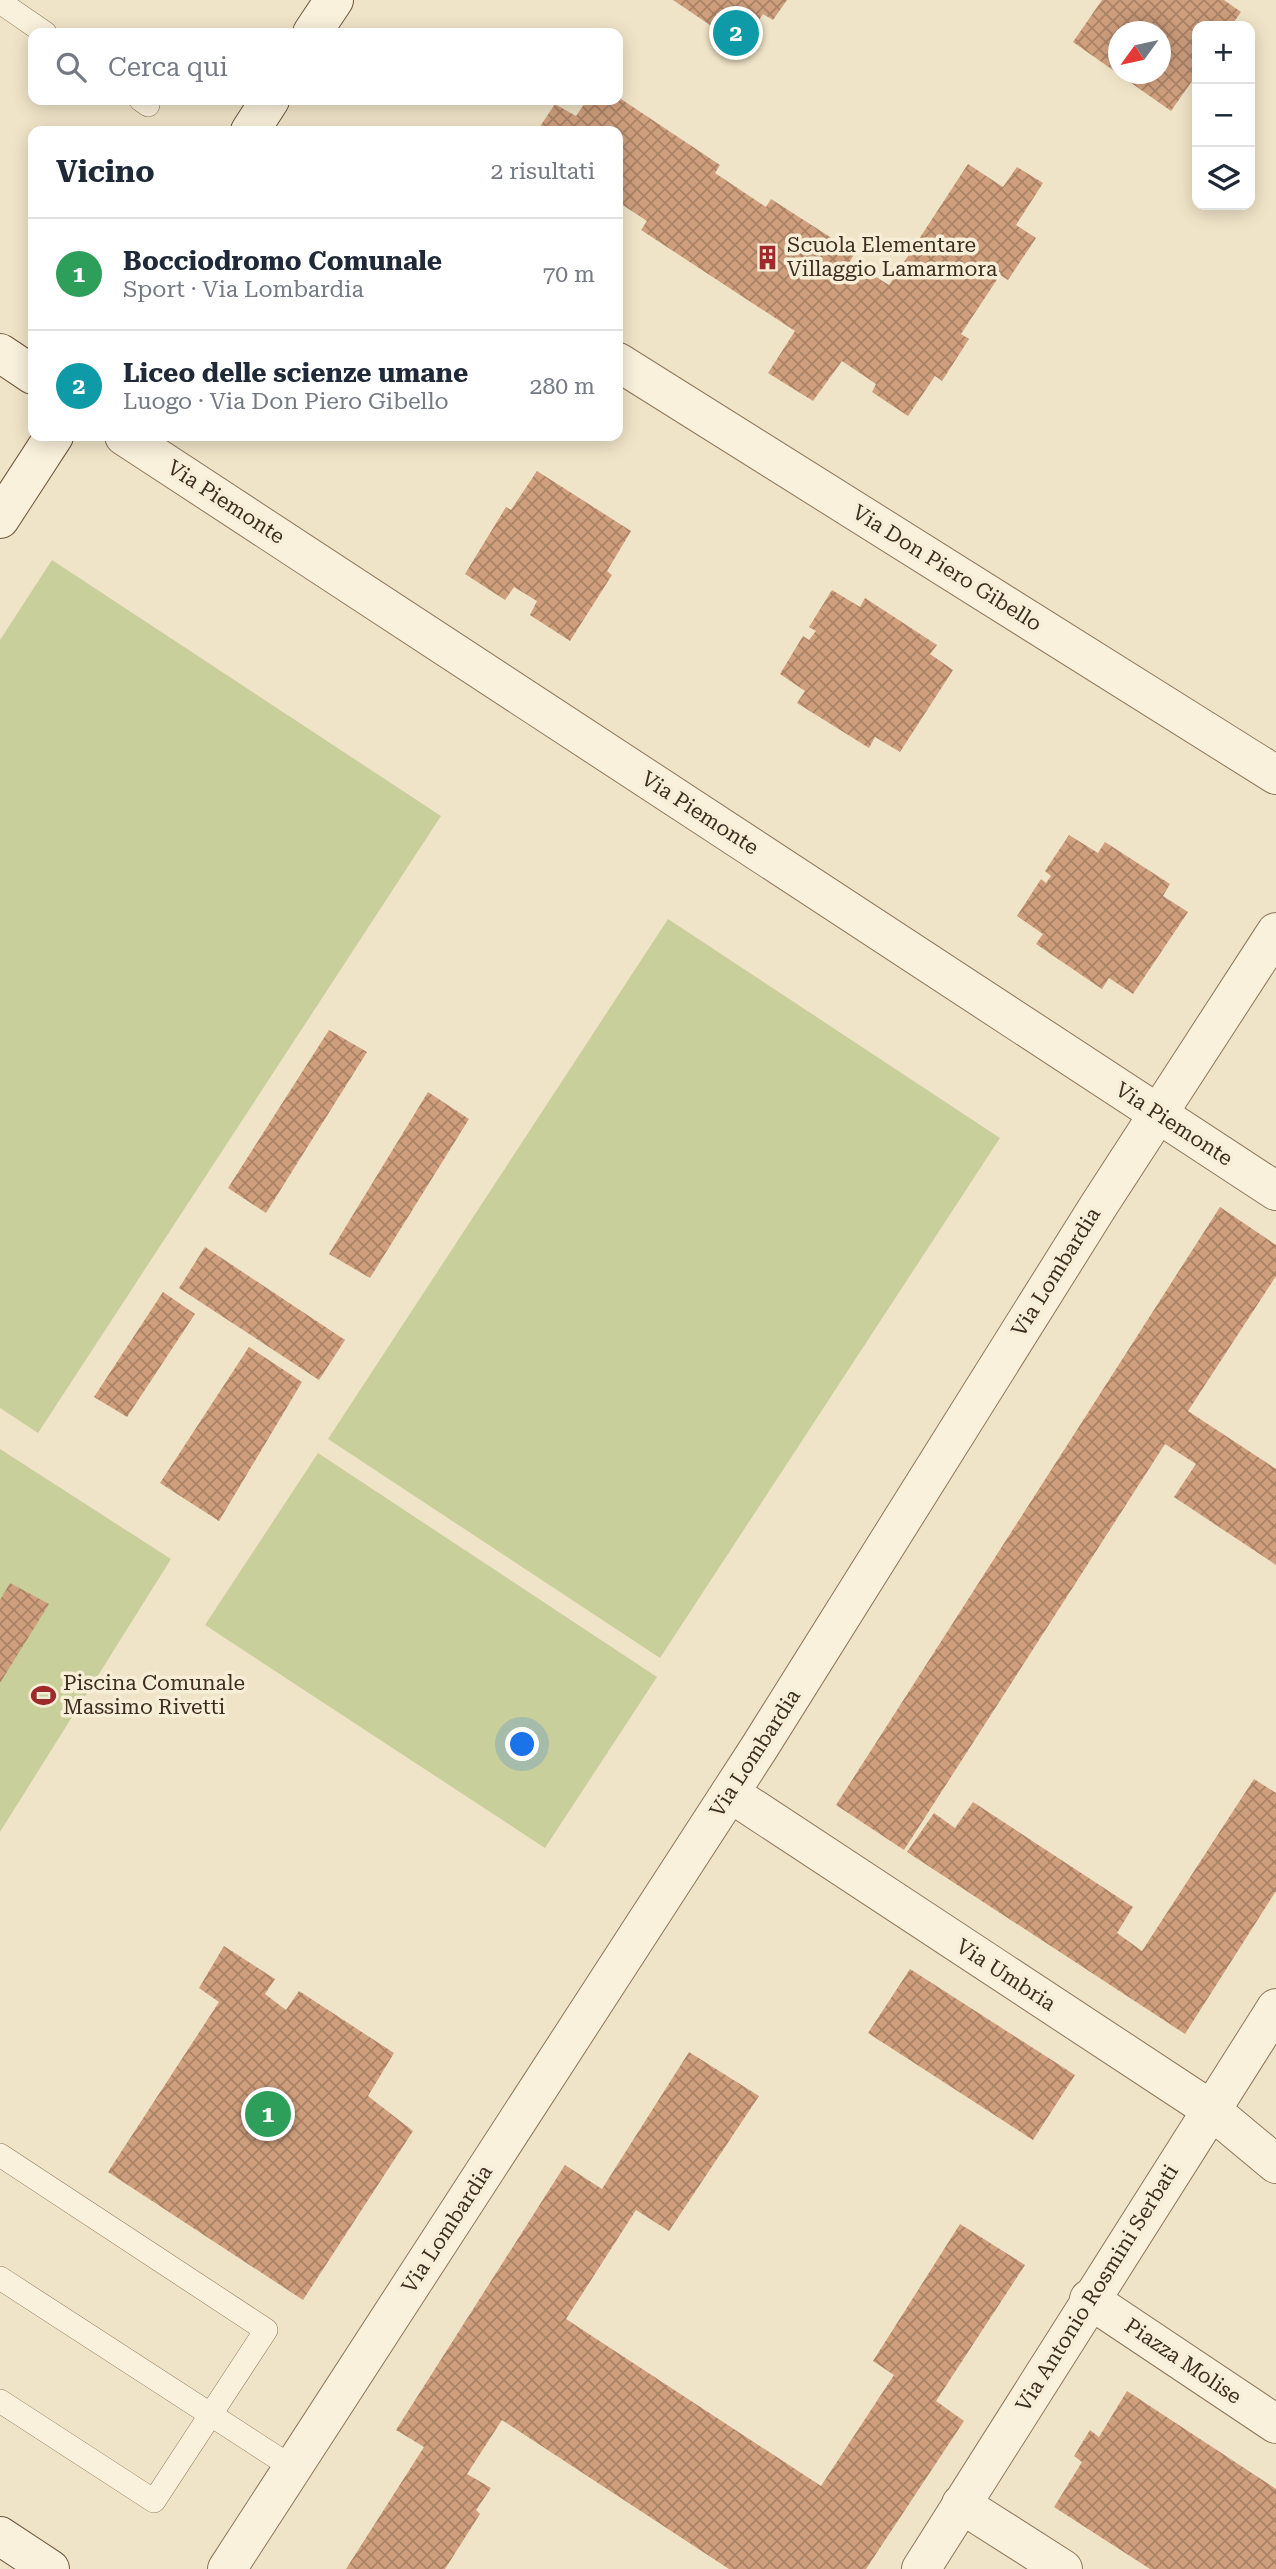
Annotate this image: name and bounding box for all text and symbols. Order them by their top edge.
pin: 2 [713,7,759,59]
north arrow [1108,21,1171,84]
map controls [1192,21,1255,210]
button: + [1192,21,1255,84]
search box [28,28,623,105]
icon: search [52,48,90,86]
text: Cerca qui [108,52,228,82]
button: − [1192,84,1255,147]
button: layers [1192,147,1255,210]
text: Vicino [56,154,155,189]
text: 2 risultati [491,158,595,185]
place label: Scuola Elementare Villaggio Lamarmora [787,233,998,281]
building icon: Scuola Elementare Villaggio Lamarmora [753,243,781,271]
text: Bocciodromo Comunale [123,246,442,276]
text: 1 [73,261,85,288]
text: 70 m [542,261,595,288]
text: Sport · Via Lombardia [123,276,364,303]
text: Liceo delle scienze umane [123,358,468,388]
text: 2 [73,373,85,400]
text: 280 m [530,373,595,400]
text: Luogo · Via Don Piero Gibello [123,388,449,415]
street label: Via Piemonte [163,455,289,549]
street label: Via Don Piero Gibello [848,500,1046,636]
street label: Via Piemonte [637,766,763,860]
street label: Via Piemonte [1111,1077,1237,1171]
street label: Via Lombardia [1007,1203,1106,1341]
place label: Piscina Comunale Massimo Rivetti [63,1671,245,1719]
sports icon: Piscina Comunale Massimo Rivetti [29,1681,57,1709]
street label: Via Lombardia [705,1684,806,1821]
your location [505,1727,539,1761]
street label: Via Umbria [952,1934,1061,2016]
pin: 1 [245,2088,291,2140]
street label: Via Lombardia [397,2160,498,2297]
street label: Via Antonio Rosmini Serbati [1011,2160,1183,2416]
street label: Piazza Molise [1120,2313,1246,2409]

